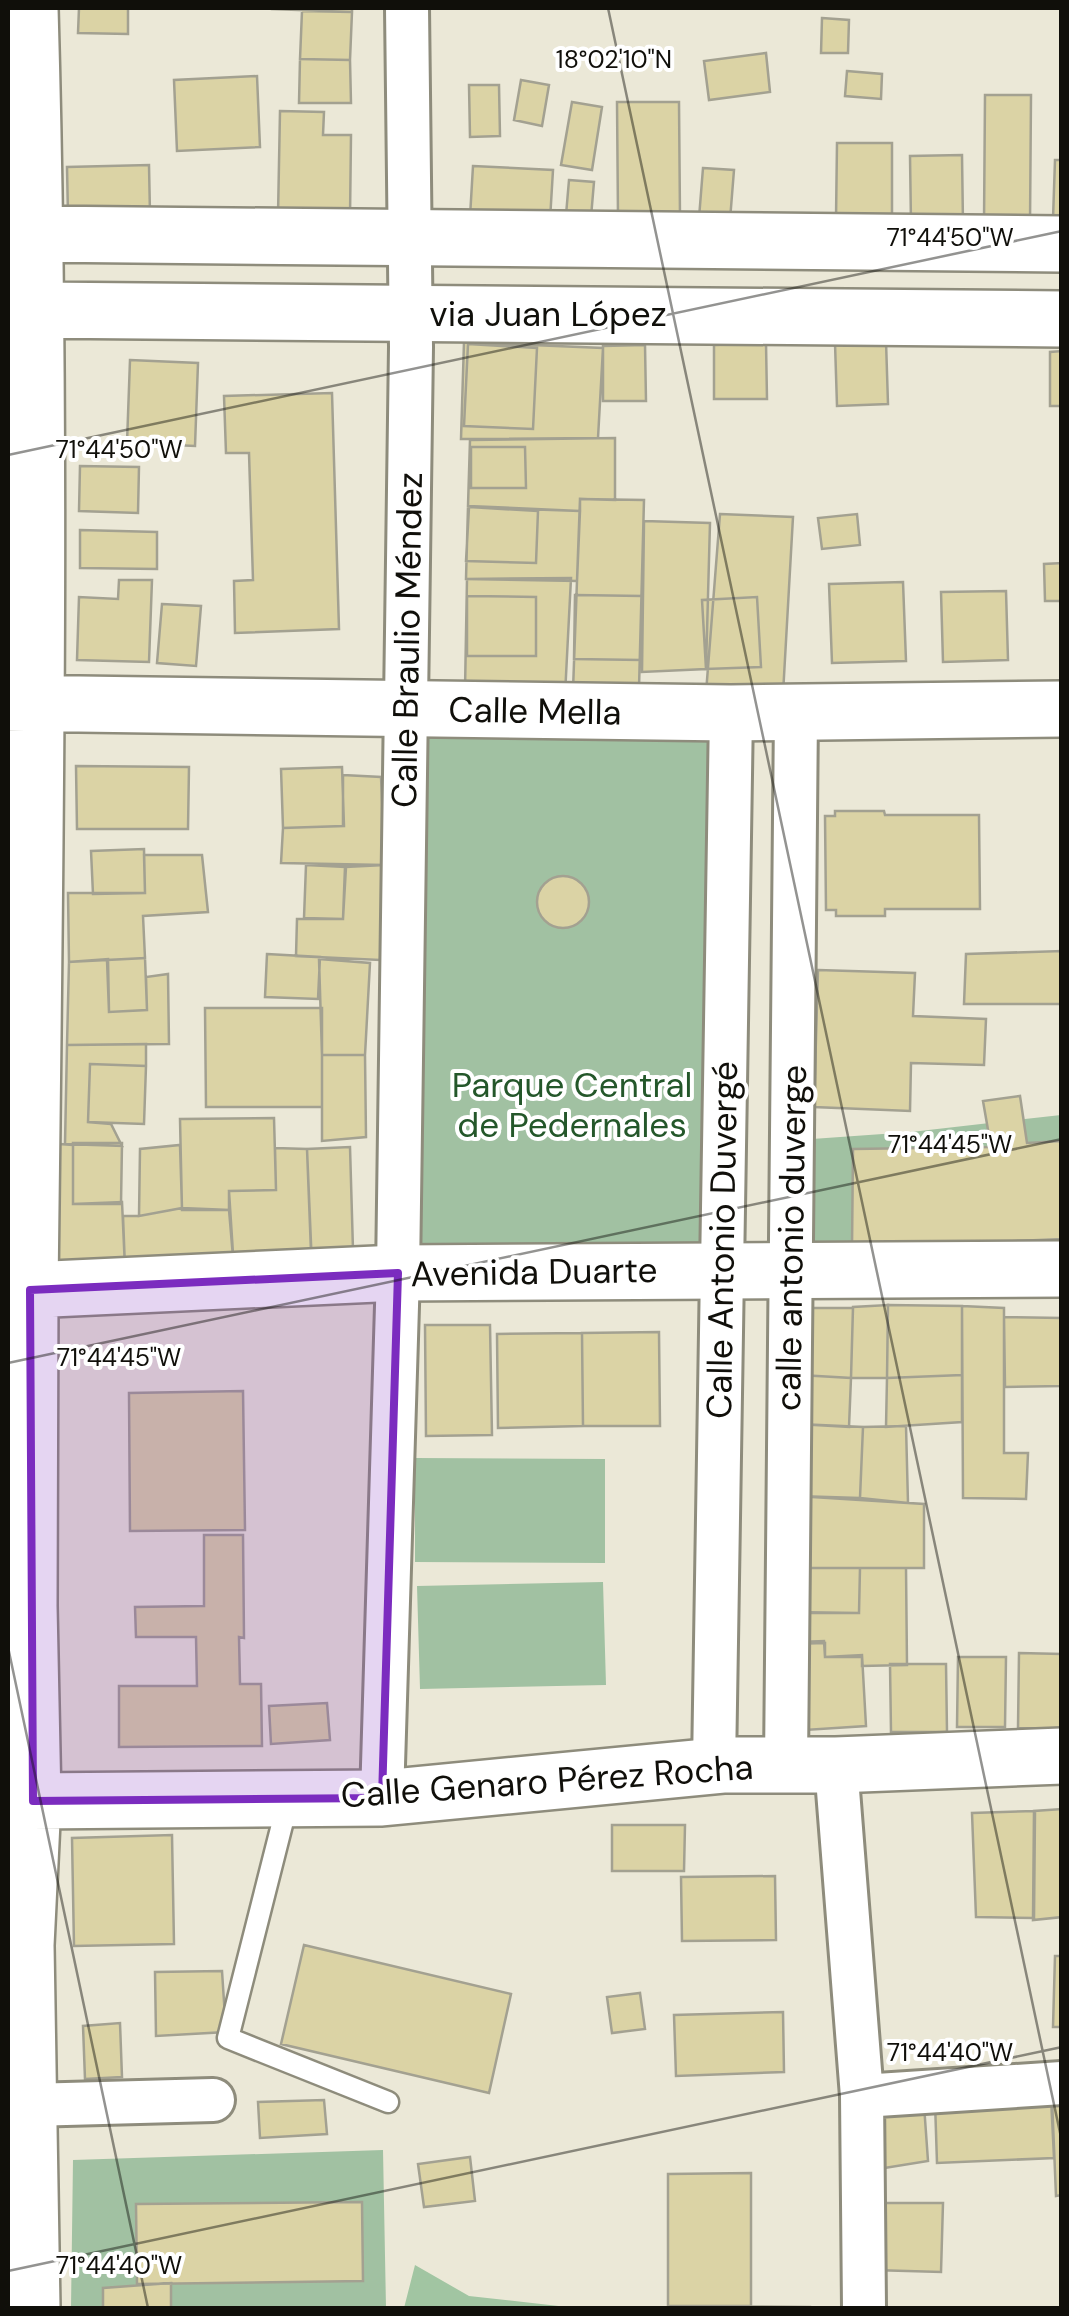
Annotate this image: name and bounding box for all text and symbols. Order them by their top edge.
text: 18°02'10"N [556,43,672,76]
text: 71°44'50"W [886,221,1014,254]
street label: via Juan López [429,291,667,337]
text: 71°44'50"W [55,433,183,466]
street label: Calle Braulio Méndez [381,472,433,808]
street label: Calle Mella [448,686,622,736]
street label: Calle Antonio Duvergé [696,1061,748,1419]
park label: Parque Central de Pedernales [452,1062,692,1148]
street label: calle antonio duverge [765,1065,817,1411]
text: 71°44'45"W [888,1128,1012,1161]
street label: Avenida Duarte [410,1247,658,1297]
text: 71°44'45"W [57,1341,181,1374]
street label: Calle Genaro Pérez Rocha [339,1744,755,1818]
text: 71°44'40"W [887,2036,1013,2069]
text: 71°44'40"W [56,2249,182,2282]

